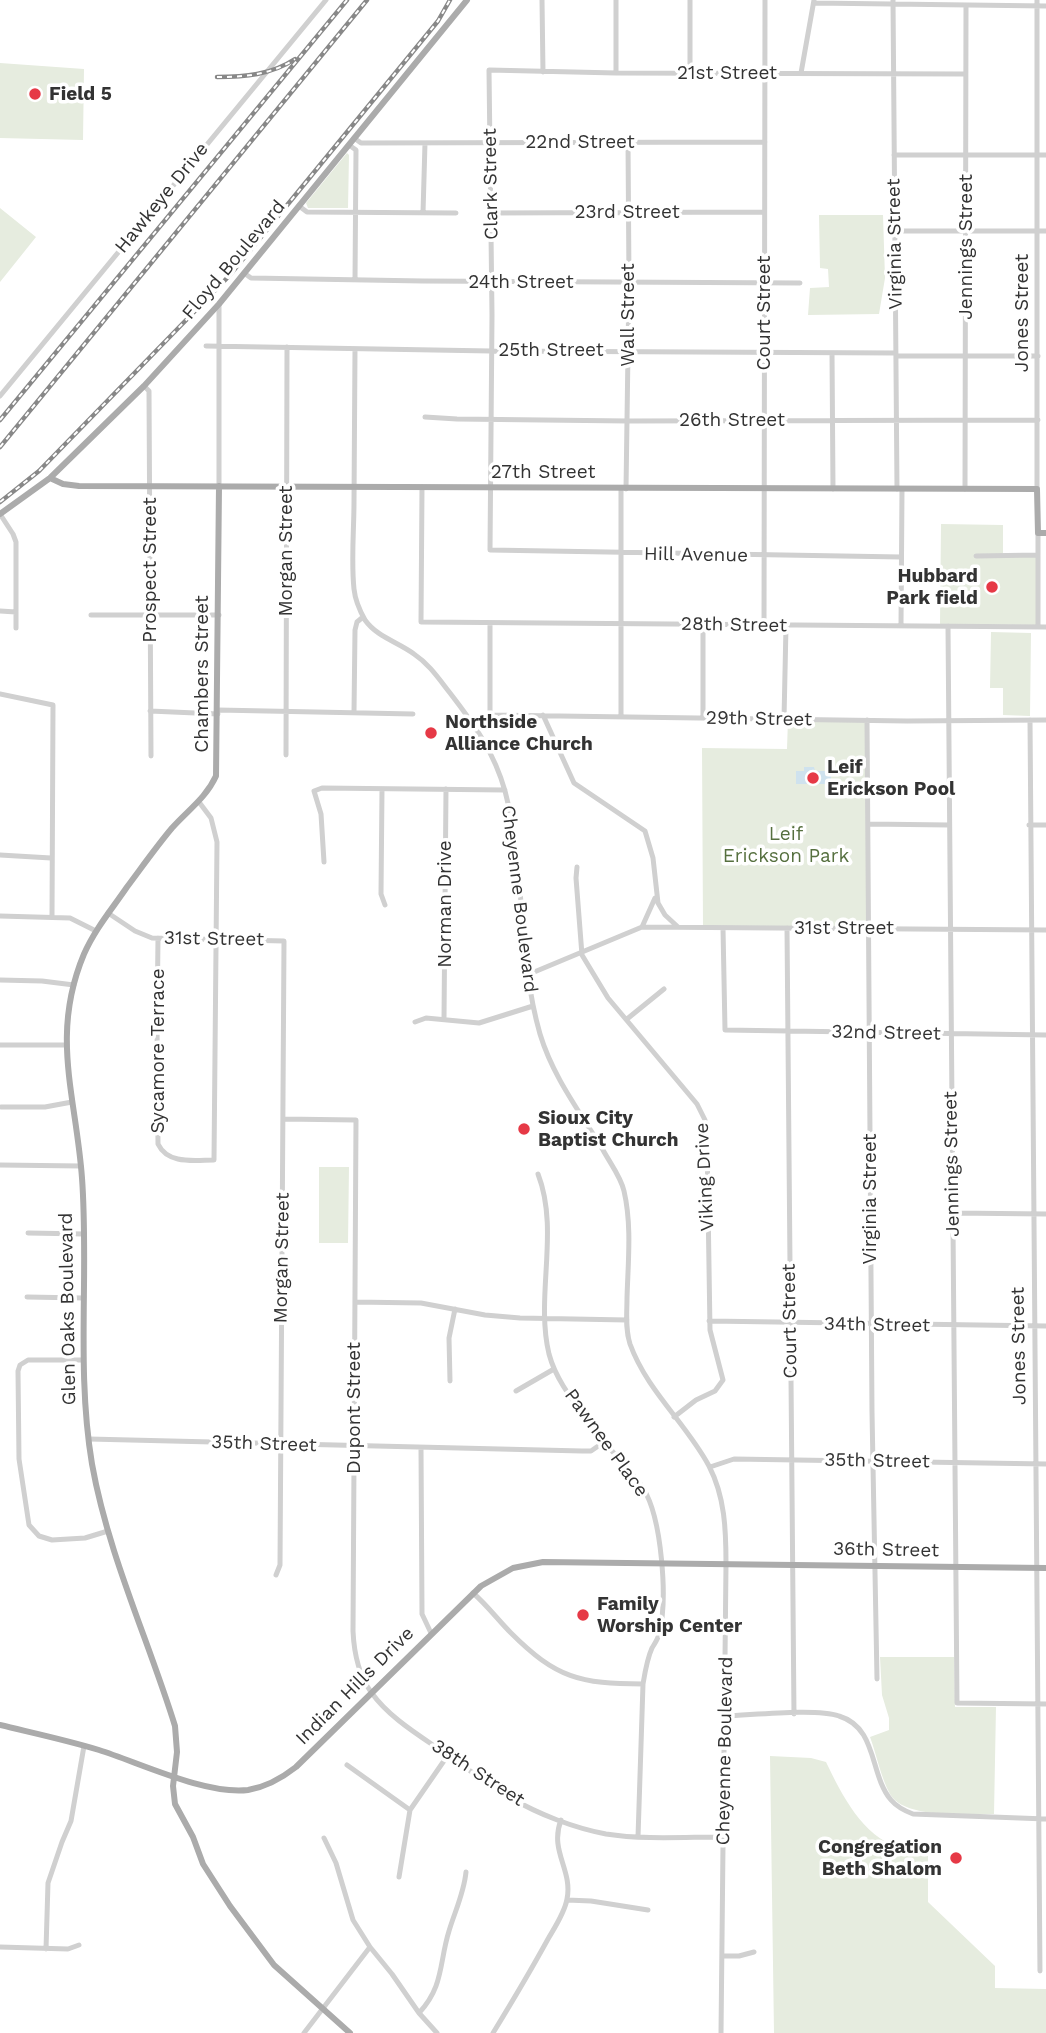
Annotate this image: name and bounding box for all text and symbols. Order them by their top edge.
street label: 21st Street [677,62,777,84]
place label: Field 5 [49,83,112,105]
marker: Field 5 [27,86,43,102]
street label: Clark Street [479,128,503,240]
street label: 22nd Street [525,131,635,153]
street label: Hawkeye Drive [110,138,214,258]
street label: Jennings Street [955,174,977,320]
street label: Virginia Street [882,178,908,310]
street label: Floyd Boulevard [178,196,290,324]
street label: 23rd Street [574,201,680,223]
street label: Jones Street [1011,254,1033,372]
street label: Court Street [753,256,775,370]
street label: Wall Street [617,263,639,367]
street label: 24th Street [468,271,574,293]
street label: 25th Street [498,339,604,361]
street label: 26th Street [679,409,785,431]
street label: 27th Street [491,461,595,483]
street label: Morgan Street [275,485,297,617]
street label: Prospect Street [139,497,161,643]
street label: Hill Avenue [644,543,748,567]
place label: Hubbard Park field [886,565,978,609]
marker: Hubbard Park field [984,579,1000,595]
street label: Chambers Street [191,595,213,753]
street label: 28th Street [681,613,787,637]
street label: 29th Street [706,707,812,731]
place label: Northside Alliance Church [445,711,593,755]
marker: Northside Alliance Church [423,725,439,741]
place label: Leif Erickson Pool [827,756,955,800]
marker: Leif Erickson Pool [805,770,821,786]
street label: Cheyenne Boulevard [496,804,542,994]
park label: Leif Erickson Park [723,823,849,867]
street label: Norman Drive [434,840,456,968]
street label: 31st Street [794,917,894,939]
street label: 31st Street [164,927,264,951]
street label: Sycamore Terrace [147,968,169,1134]
street label: 32nd Street [831,1021,941,1045]
street label: Jennings Street [939,1091,965,1237]
place label: Sioux City Baptist Church [538,1107,679,1151]
marker: Sioux City Baptist Church [516,1121,532,1137]
street label: Viking Drive [691,1122,719,1232]
street label: Virginia Street [859,1133,881,1265]
street label: Morgan Street [269,1192,295,1324]
street label: Glen Oaks Boulevard [55,1213,81,1405]
street label: Court Street [778,1263,802,1379]
street label: Jones Street [1007,1287,1031,1405]
street label: 34th Street [824,1313,930,1337]
street label: Dupont Street [343,1342,365,1474]
street label: Pawnee Place [559,1385,653,1501]
street label: 35th Street [211,1431,317,1457]
street label: 35th Street [824,1449,930,1473]
street label: 36th Street [833,1538,939,1562]
place label: Family Worship Center [597,1593,742,1637]
marker: Family Worship Center [575,1607,591,1623]
street label: Indian Hills Drive [291,1622,419,1750]
street label: Cheyenne Boulevard [712,1656,738,1846]
street label: 38th Street [427,1735,529,1811]
place label: Congregation Beth Shalom [818,1836,942,1880]
marker: Congregation Beth Shalom [948,1850,964,1866]

